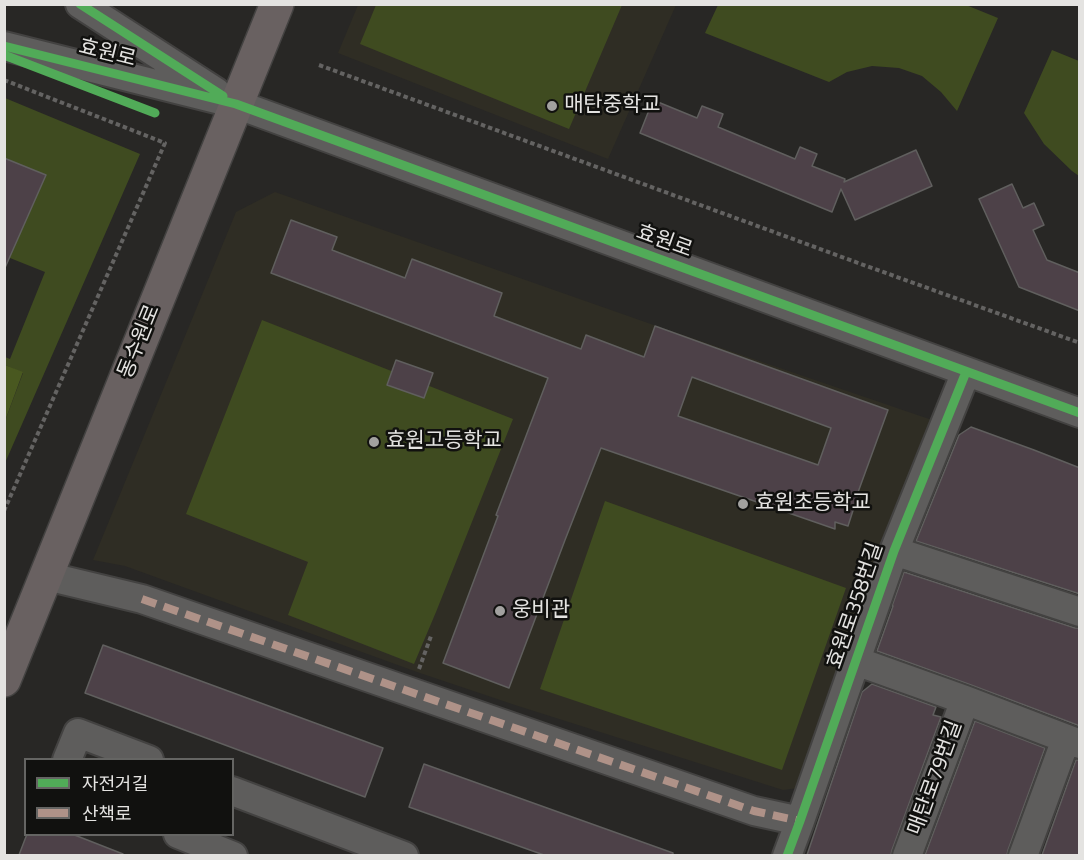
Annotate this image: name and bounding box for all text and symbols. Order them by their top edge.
street label: 효원로 [76,35,138,73]
place label: 매탄중학교 [564,93,661,119]
marker: 매탄중학교 [545,99,559,113]
street label: 효원로 [632,220,696,264]
street label: 동수원로 [114,301,166,383]
place label: 효원고등학교 [386,429,502,455]
marker: 효원고등학교 [367,435,381,449]
place label: 효원초등학교 [755,491,871,517]
marker: 효원초등학교 [736,497,750,511]
street label: 효원로358번길 [823,540,889,672]
place label: 웅비관 [512,598,570,624]
marker: 웅비관 [493,604,507,618]
street label: 매탄로79번길 [904,717,968,839]
legend [24,758,234,836]
text: 자전거길 [82,770,148,797]
text: 산책로 [82,800,132,827]

